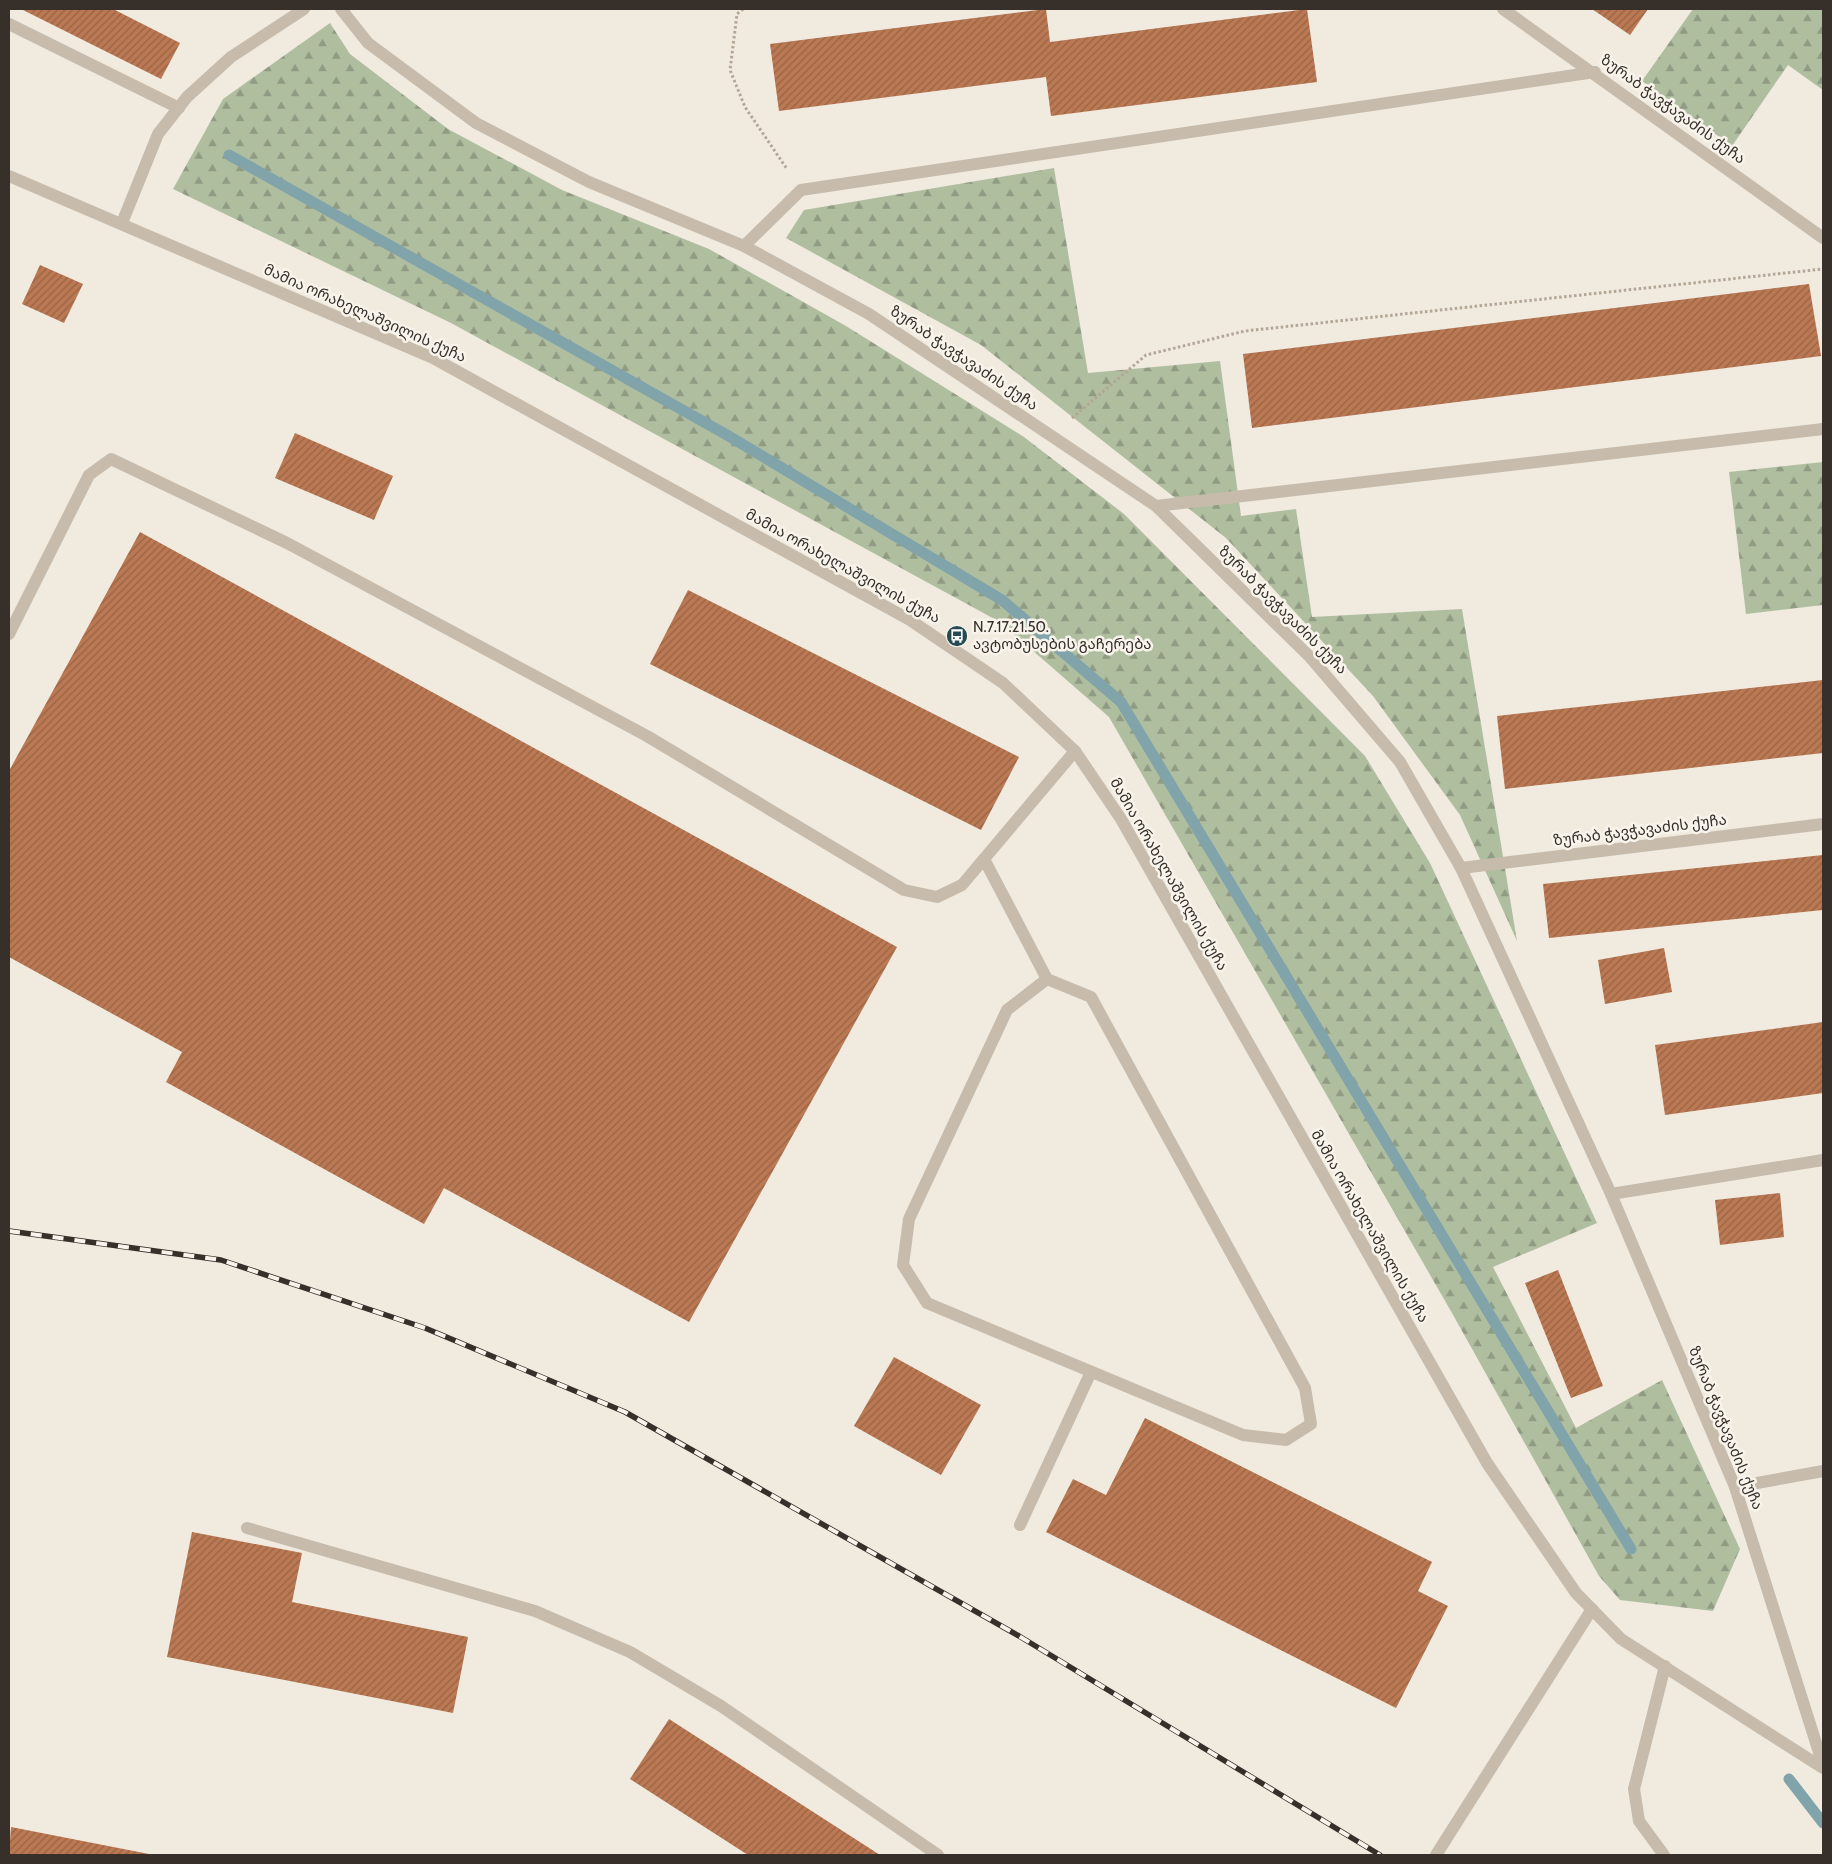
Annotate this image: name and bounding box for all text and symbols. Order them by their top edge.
street label: ზურაბ ჭავჭავაძის ქუჩა [1597,50,1749,168]
street label: მამია ორახელაშვილის ქუჩა [261,260,469,366]
street label: ზურაბ ჭავჭავაძის ქუჩა [887,302,1041,414]
street label: მამია ორახელაშვილის ქუჩა [743,505,943,627]
street label: ზურაბ ჭავჭავაძის ქუჩა [1215,542,1351,678]
place label: N.7.17.21.50. ავტობუსების გაჩერება [973,618,1151,653]
bus stop icon: N.7.17.21.50. ავტობუსების გაჩერება [945,624,969,648]
street label: მამია ორახელაშვილის ქუჩა [1106,774,1232,974]
street label: ზურაბ ჭავჭავაძის ქუჩა [1552,810,1728,850]
street label: მამია ორახელაშვილის ქუჩა [1307,1126,1433,1326]
street label: ზურაბ ჭავჭავაძის ქუჩა [1685,1344,1767,1512]

